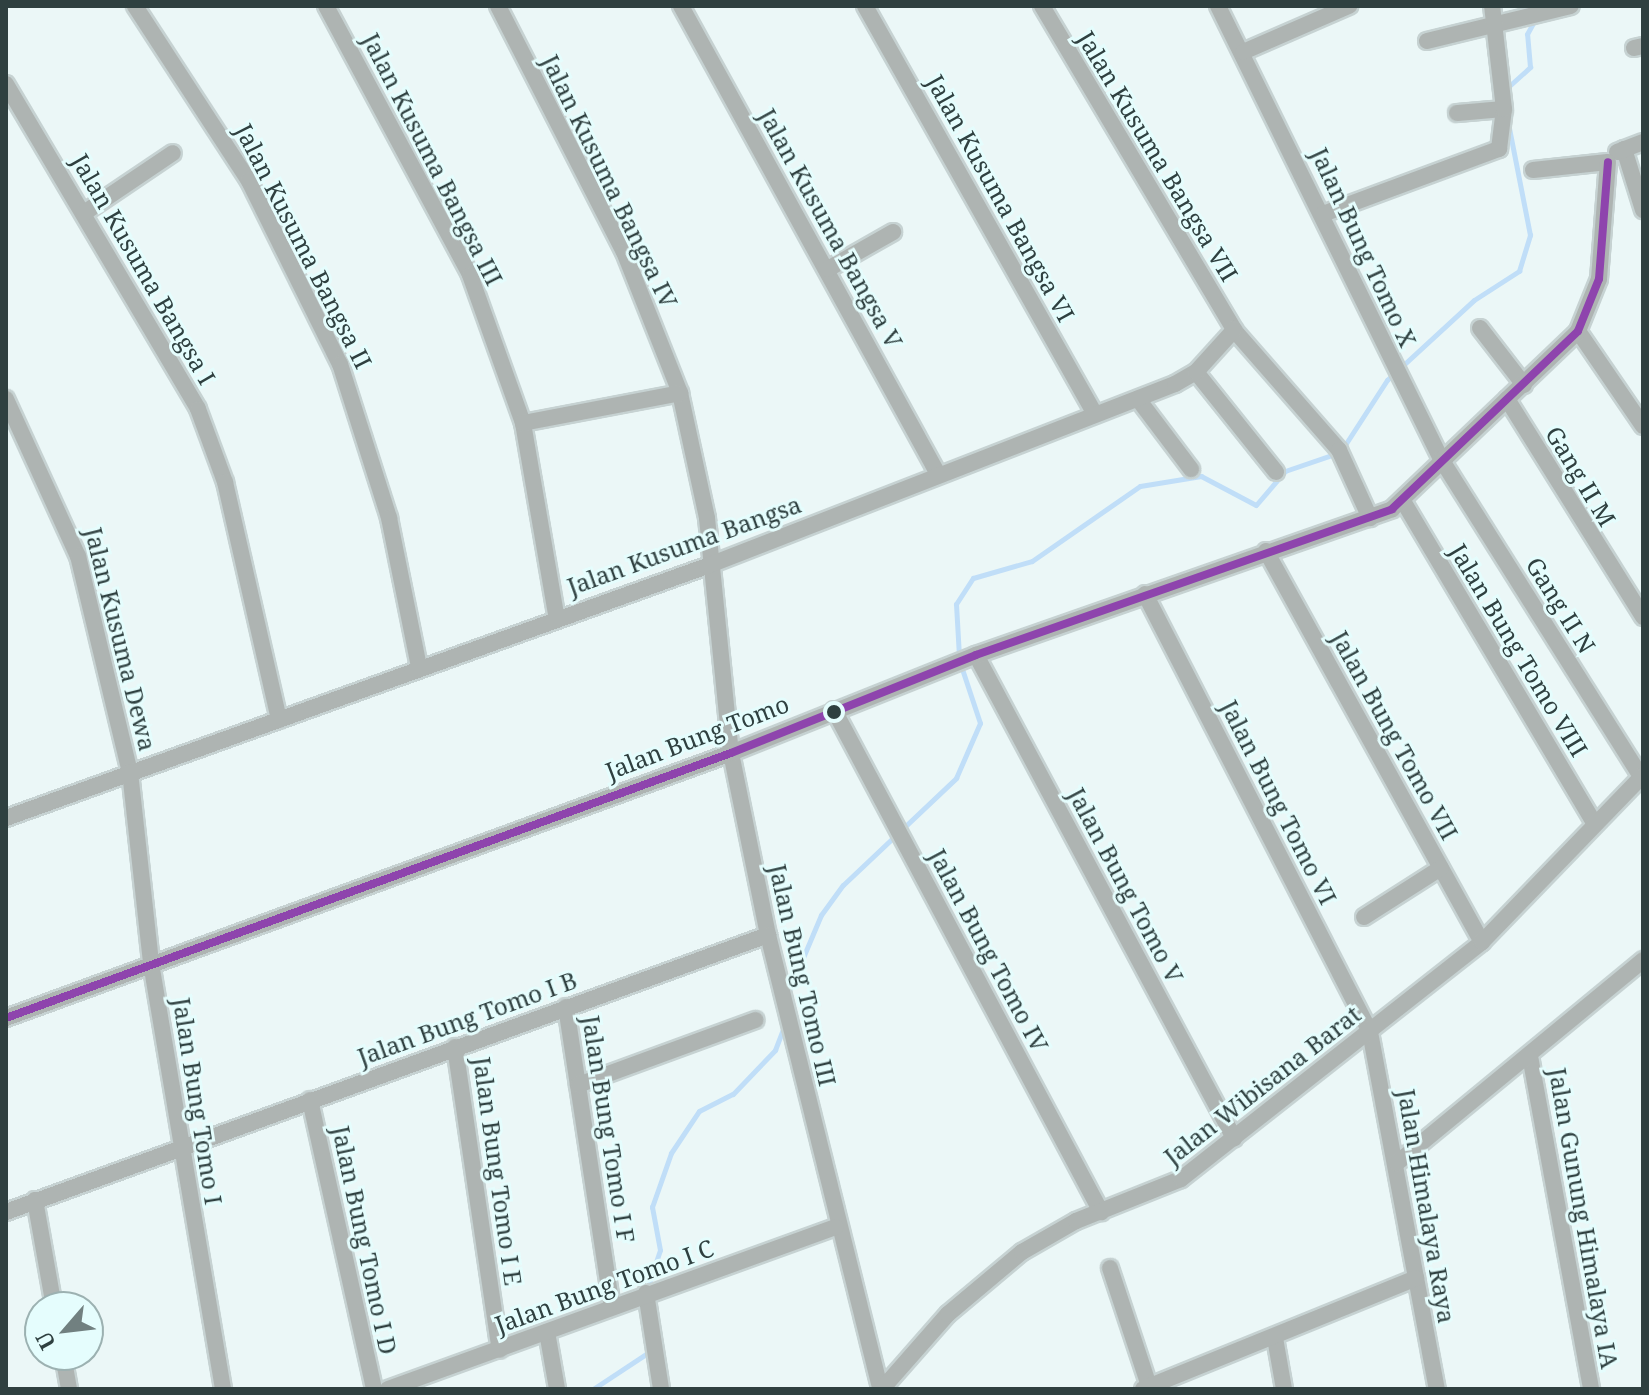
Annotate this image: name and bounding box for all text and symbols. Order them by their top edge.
street label: Jalan Kusuma Bangsa VII [1072,26,1244,286]
street label: Jalan Kusuma Bangsa III [357,28,509,290]
street label: Jalan Kusuma Bangsa IV [536,50,684,312]
street label: Jalan Kusuma Bangsa VI [921,69,1081,327]
street label: Jalan Kusuma Bangsa V [753,103,909,353]
street label: Jalan Kusuma Bangsa II [230,119,378,373]
street label: Jalan Bung Tomo X [1305,143,1423,351]
street label: Jalan Kusuma Bangsa I [66,148,222,390]
street label: Gang II M [1540,421,1622,531]
street label: Jalan Kusuma Bangsa [563,489,805,601]
street label: Jalan Kusuma Dewa [79,524,163,754]
street label: Jalan Bung Tomo VIII [1444,538,1594,762]
street label: Gang II N [1520,552,1602,658]
street label: Jalan Bung Tomo VII [1326,626,1464,844]
street label: Jalan Bung Tomo [601,689,793,785]
street label: Jalan Bung Tomo VI [1215,695,1343,909]
unlabelled marker [826,704,842,720]
street label: Jalan Bung Tomo V [1062,783,1190,987]
street label: Jalan Bung Tomo IV [923,844,1055,1056]
street label: Jalan Bung Tomo III [763,861,843,1089]
street label: Jalan Bung Tomo I B [353,965,581,1071]
street label: Jalan Bung Tomo I [167,995,229,1207]
street label: Jalan Wibisana Barat [1158,999,1366,1171]
street label: Jalan Bung Tomo I F [577,1013,641,1245]
street label: Jalan Bung Tomo I E [468,1055,528,1287]
street label: Jalan Gunung Himalaya IA [1543,1065,1625,1371]
street label: Jalan Himalaya Raya [1392,1087,1462,1325]
street label: Jalan Bung Tomo I D [327,1123,403,1357]
street label: Jalan Bung Tomo I C [491,1233,717,1339]
north arrow [24,1291,104,1371]
text: U [27,1327,62,1356]

